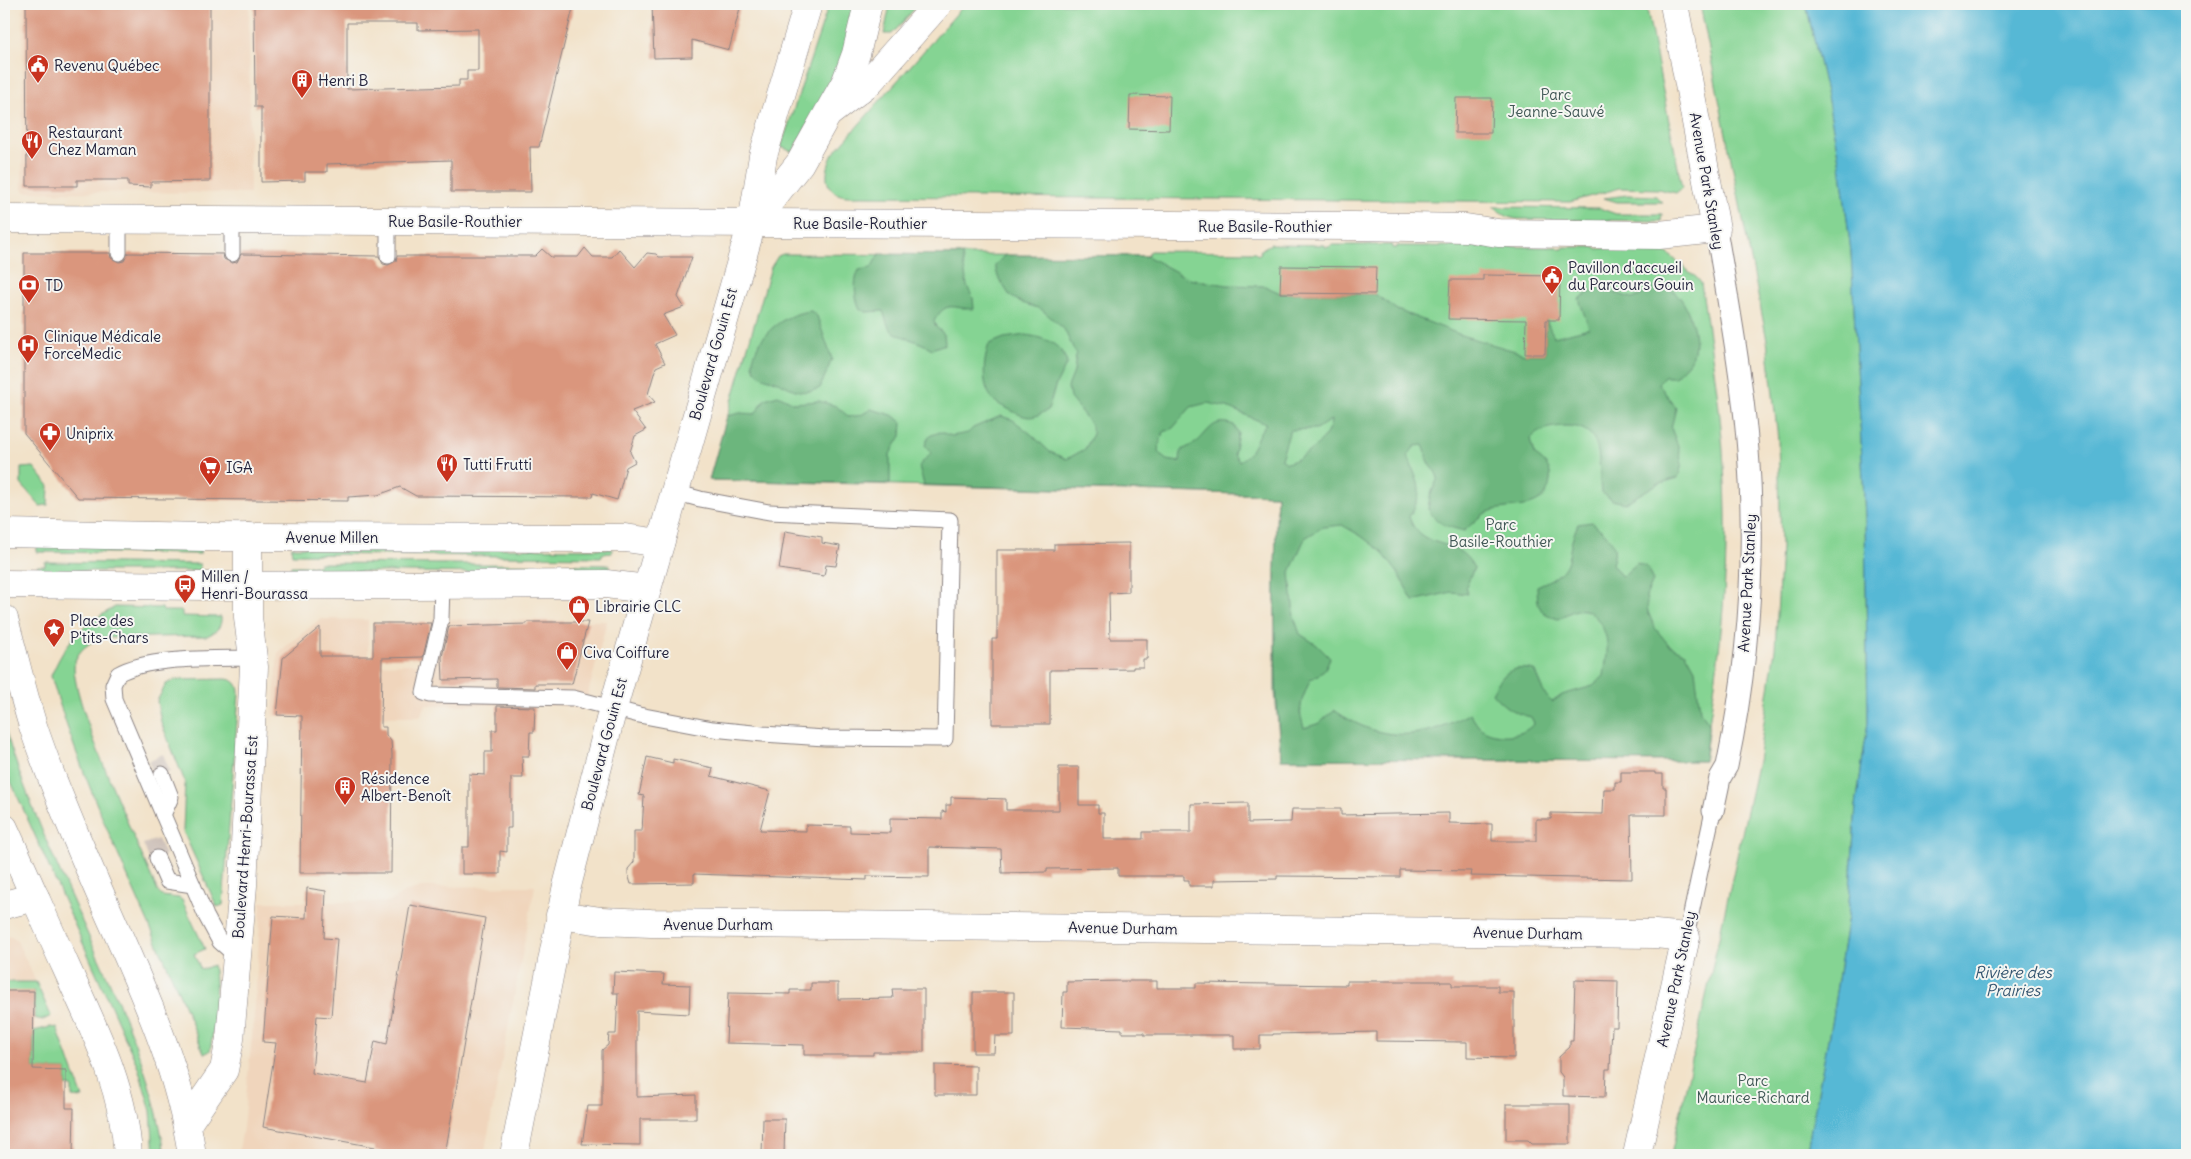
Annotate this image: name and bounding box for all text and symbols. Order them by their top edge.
public building icon: Revenu Québec [26,53,50,84]
place label: Revenu Québec [54,56,160,75]
building icon: Henri B [290,68,314,99]
place label: Henri B [318,71,368,90]
park label: Parc Jeanne-Sauvé [1508,85,1604,121]
street label: Avenue Park Stanley [1686,111,1728,251]
place label: Restaurant Chez Maman [48,123,137,159]
restaurant icon: Restaurant Chez Maman [20,129,44,160]
street label: Rue Basile-Routhier [388,212,522,231]
street label: Rue Basile-Routhier [793,214,927,233]
street label: Rue Basile-Routhier [1198,217,1332,236]
place label: Pavillon d'accueil du Parcours Gouin [1568,258,1694,294]
public building icon: Pavillon d'accueil du Parcours Gouin [1540,264,1564,295]
bank icon: TD [17,273,41,304]
place label: TD [45,276,63,295]
street label: Boulevard Gouin Est [685,286,741,422]
place label: Clinique Médicale ForceMedic [44,327,161,363]
hospital icon: Clinique Médicale ForceMedic [16,333,40,364]
pharmacy icon: Uniprix [38,421,62,452]
place label: Uniprix [66,424,114,443]
restaurant icon: Tutti Frutti [435,452,459,483]
supermarket icon: IGA [198,455,222,486]
place label: Tutti Frutti [463,455,532,474]
place label: IGA [226,458,253,477]
street label: Avenue Park Stanley [1734,513,1760,653]
park label: Parc Basile-Routhier [1449,515,1553,551]
street label: Avenue Millen [286,528,379,547]
place label: Millen / Henri-Bourassa [201,567,309,603]
bus stop icon: Millen / Henri-Bourassa [173,573,197,604]
shop icon: Librairie CLC [567,594,591,625]
place label: Librairie CLC [595,597,681,616]
place label: Place des P'tits-Chars [70,611,149,647]
place icon: Place des P'tits-Chars [42,617,66,648]
shop icon: Civa Coiffure [555,640,579,671]
place label: Civa Coiffure [583,643,669,662]
street label: Boulevard Gouin Est [577,675,631,813]
street label: Boulevard Henri-Bourassa Est [228,735,262,939]
place label: Résidence Albert-Benoît [361,769,451,805]
building icon: Résidence Albert-Benoît [333,775,357,806]
street label: Avenue Park Stanley [1652,909,1700,1049]
street label: Avenue Durham [663,915,773,934]
street label: Avenue Durham [1068,918,1178,938]
street label: Avenue Durham [1473,923,1583,943]
water label: Rivière des Prairies [1974,962,2052,1000]
park label: Parc Maurice-Richard [1696,1071,1810,1107]

